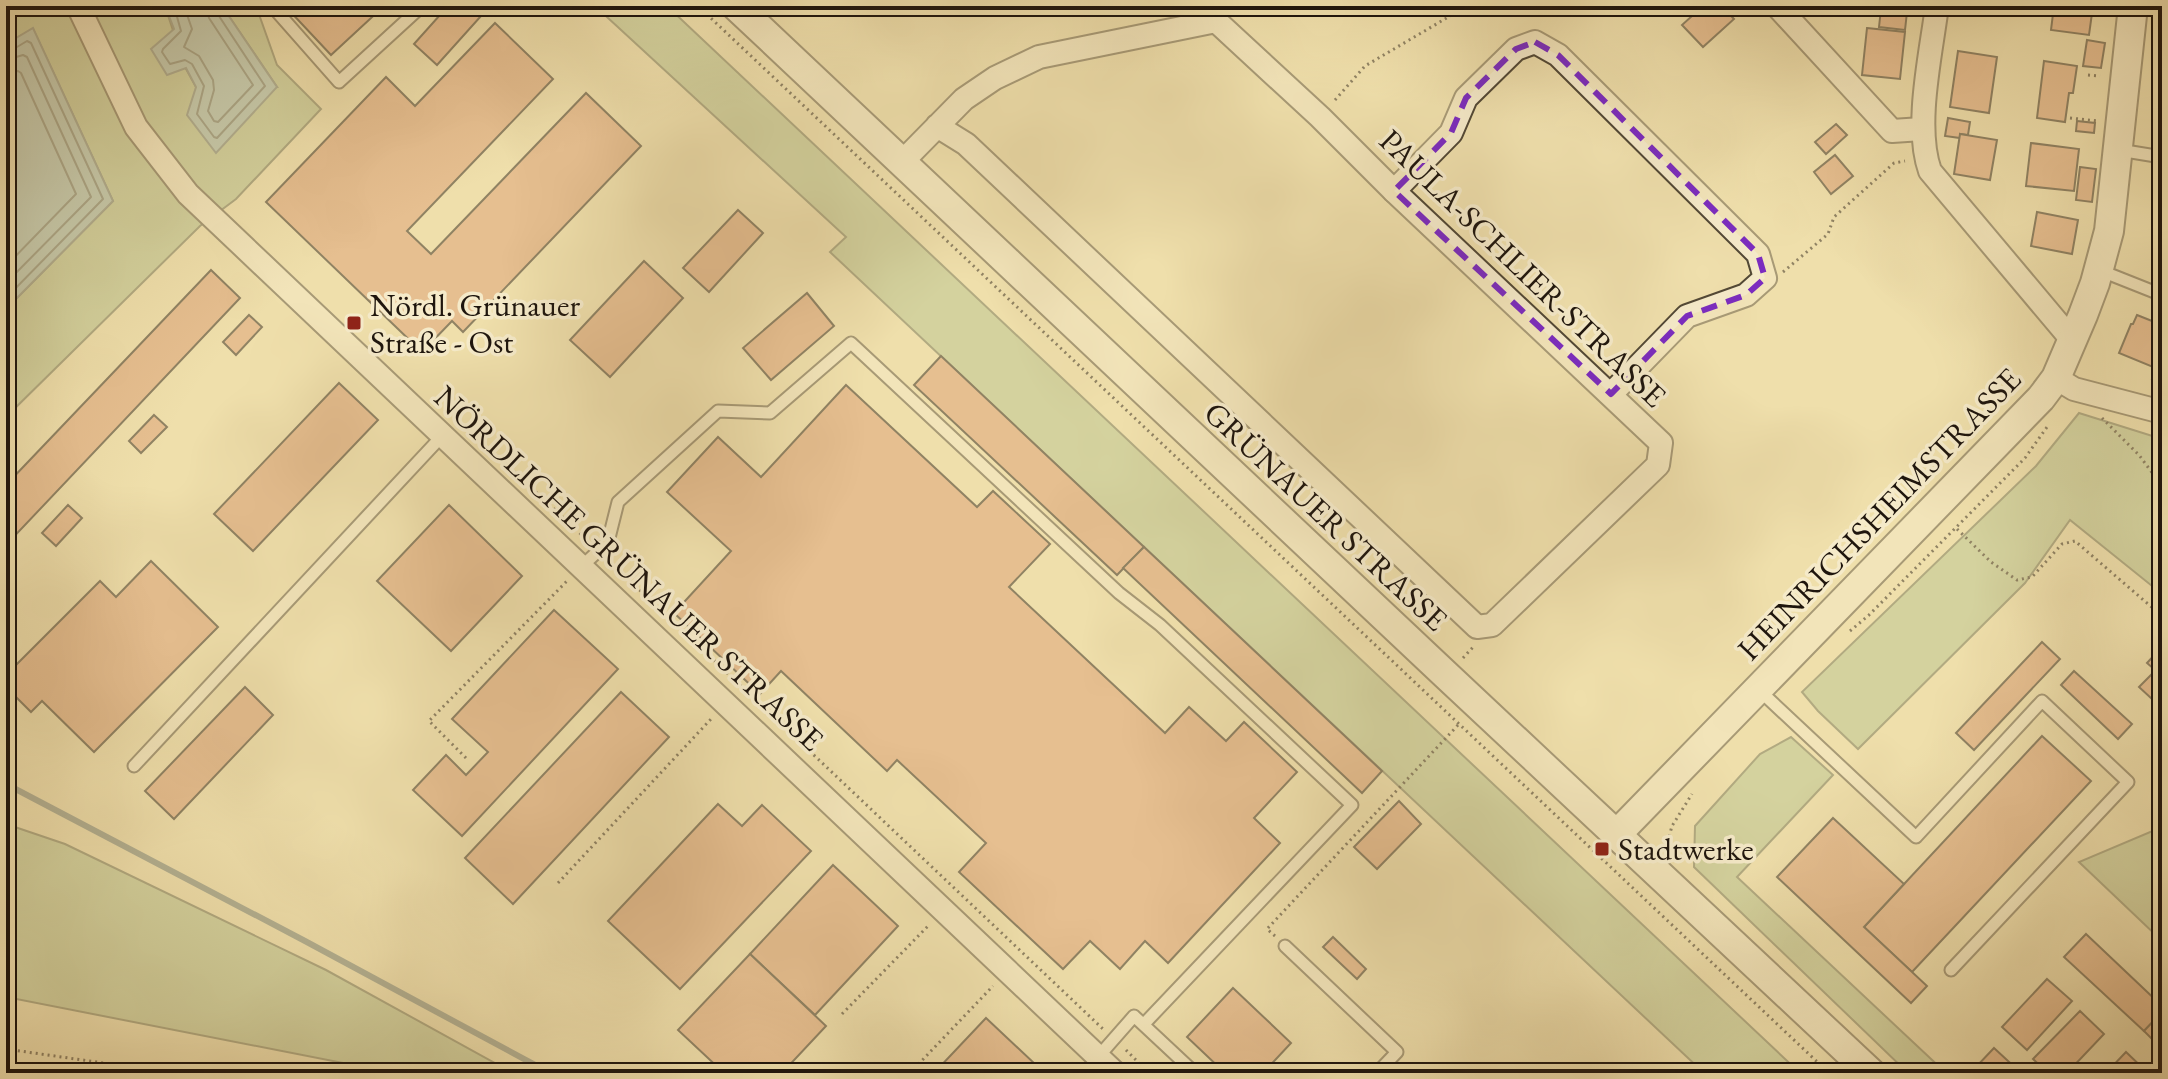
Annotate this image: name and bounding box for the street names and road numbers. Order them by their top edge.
street label: PAULA-SCHLIER-STRASSE [1371,120,1675,416]
street label: HEINRICHSHEIMSTRASSE [1728,359,2030,669]
street label: NÖRDLICHE GRÜNAUER STRASSE [425,376,833,760]
street label: GRÜNAUER STRASSE [1195,392,1457,640]

